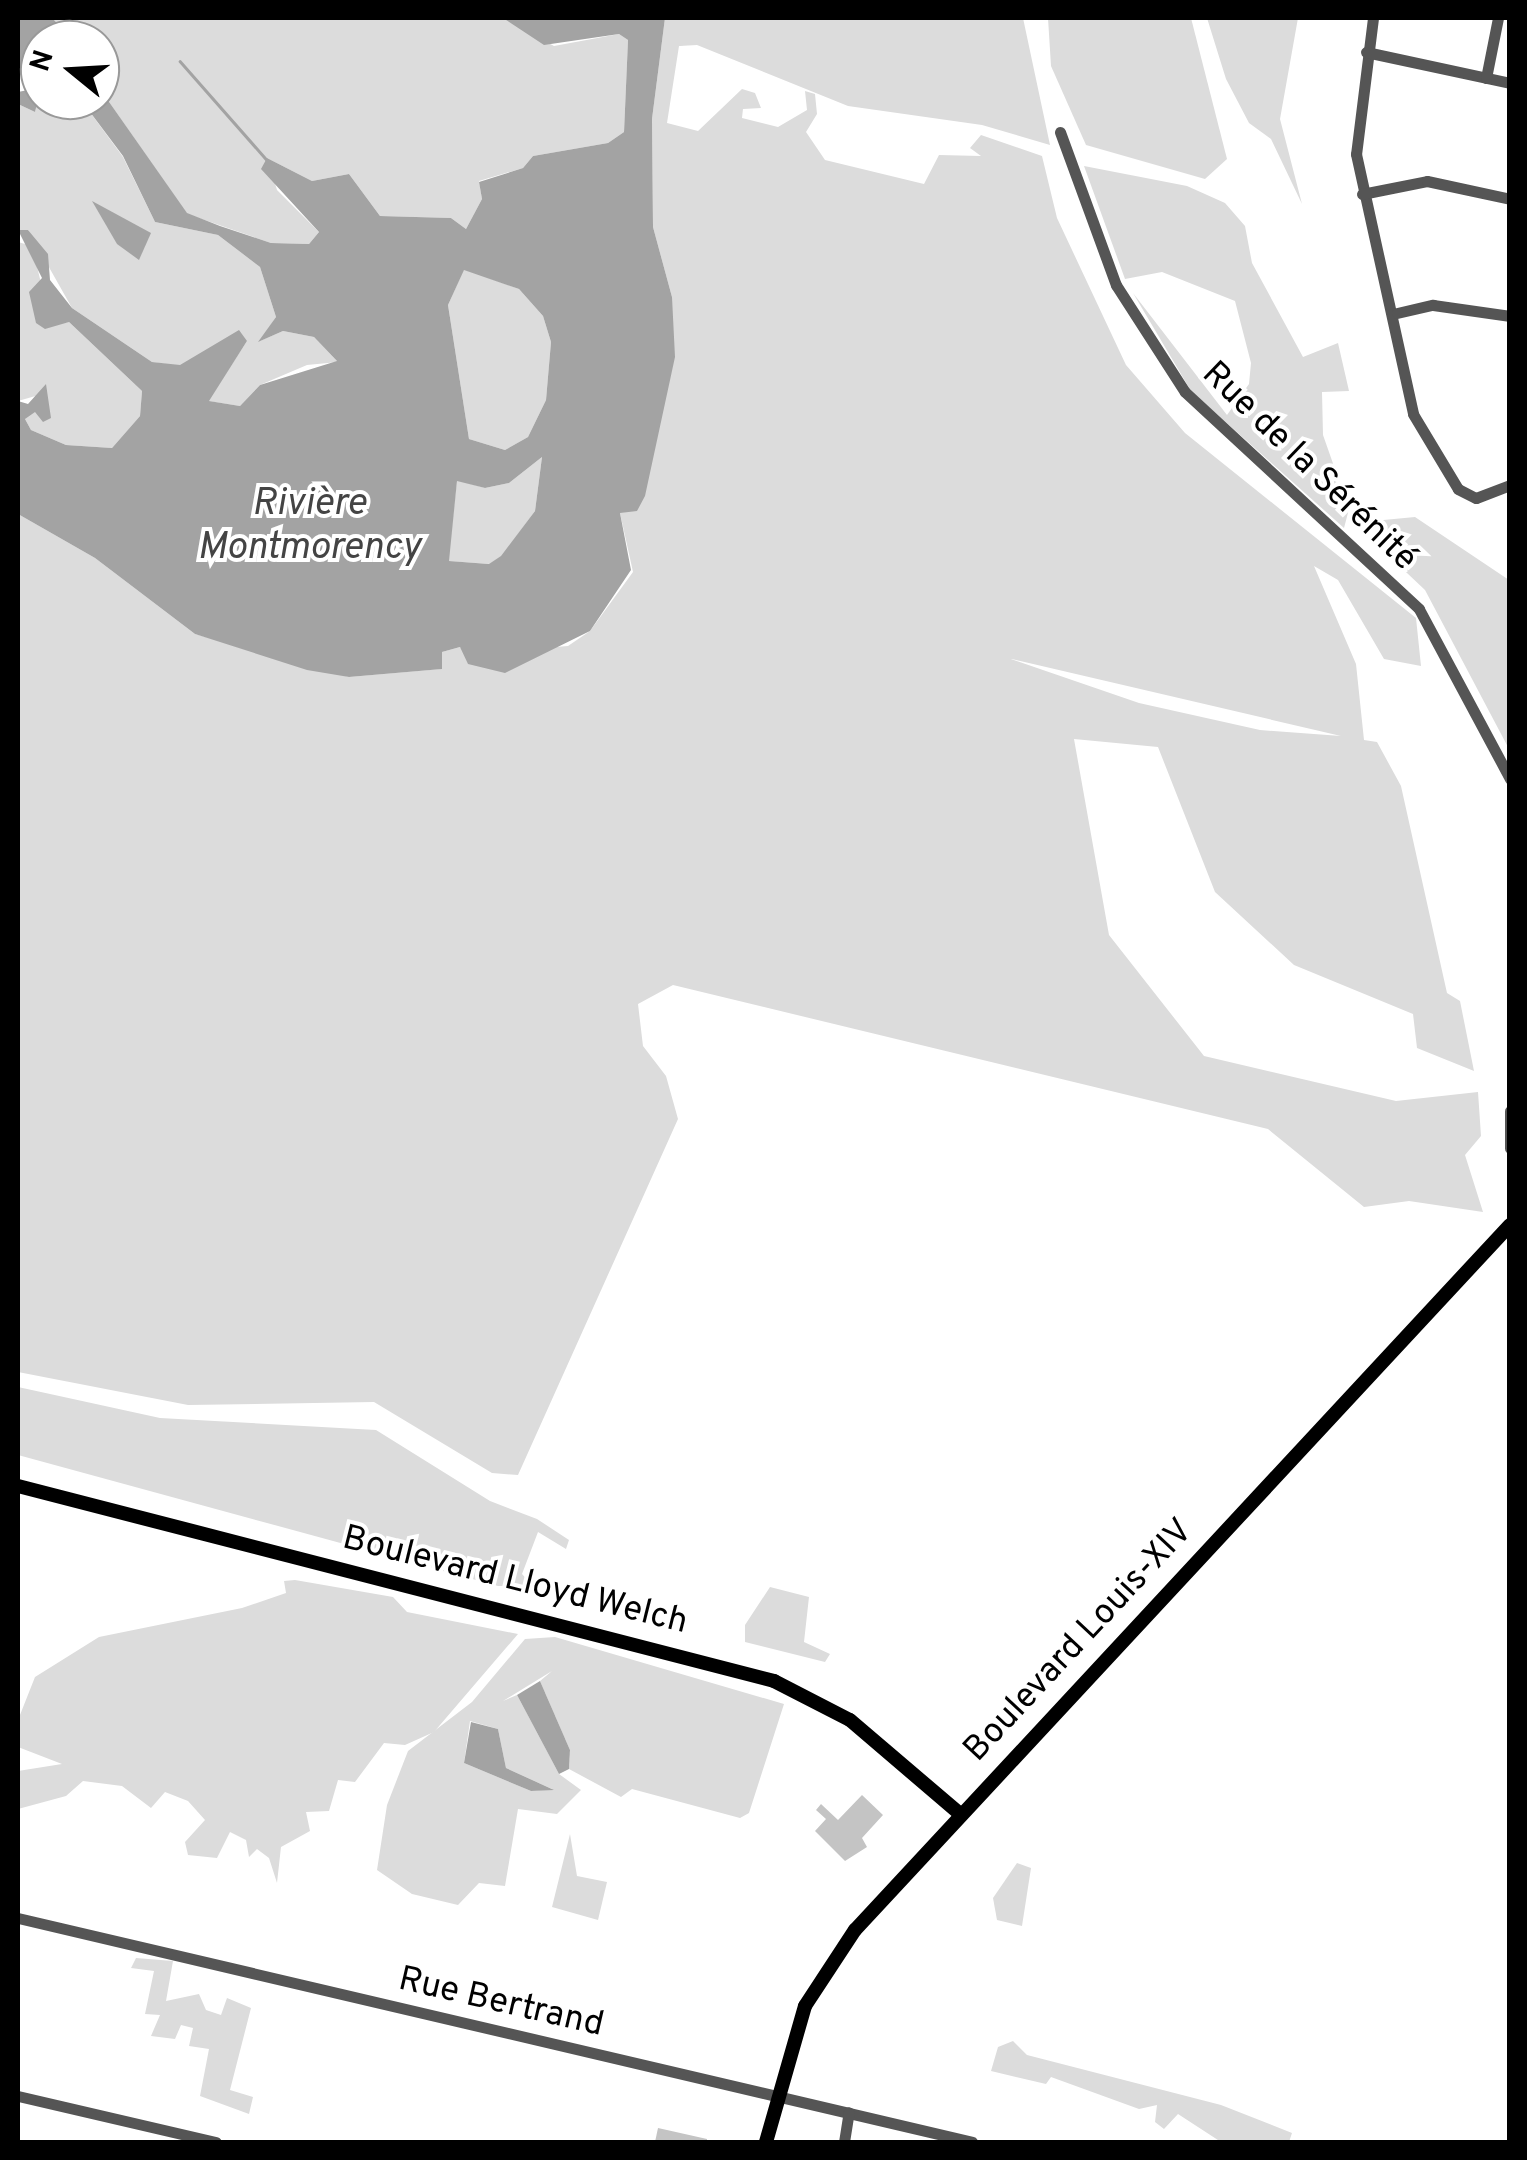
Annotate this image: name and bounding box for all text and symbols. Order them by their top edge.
north arrow [20,20,120,120]
text: N [23,46,64,76]
street label: Rue de la Sérénité [1193,354,1425,580]
water label: Rivière Montmorency [197,482,421,572]
street label: Boulevard Louis-XIV [956,1511,1202,1771]
street label: Boulevard Lloyd Welch [338,1518,692,1644]
street label: Rue Bertrand [394,1959,608,2047]

